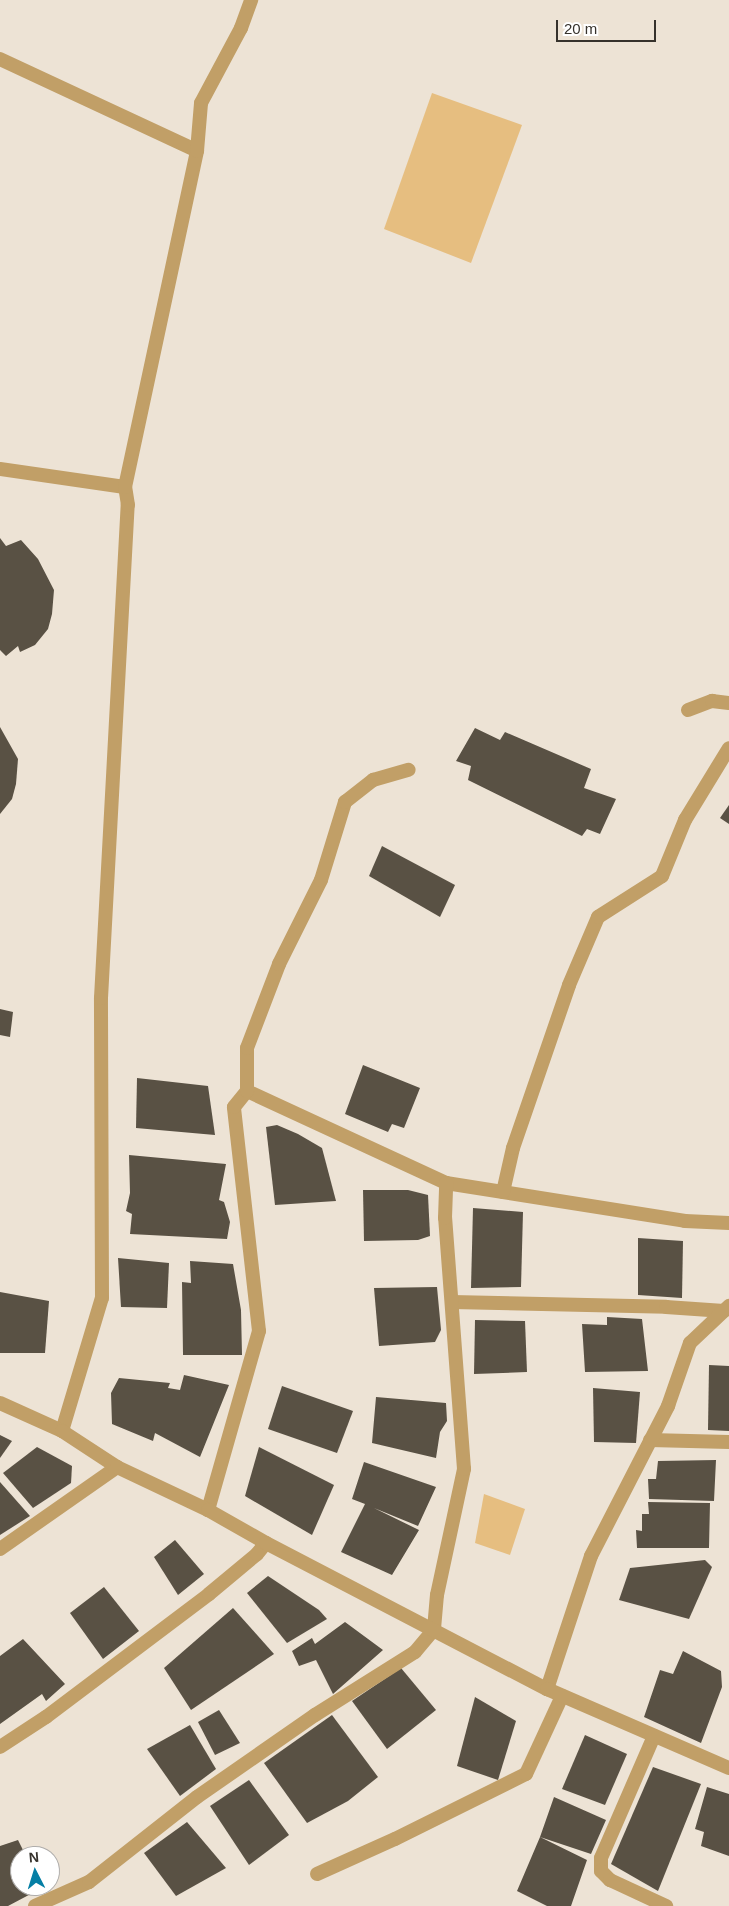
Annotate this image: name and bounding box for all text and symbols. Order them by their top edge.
scale bar [559,10,659,42]
text: 20 m [564,20,597,37]
north arrow [10,1846,60,1896]
text: N [28,1849,40,1865]

